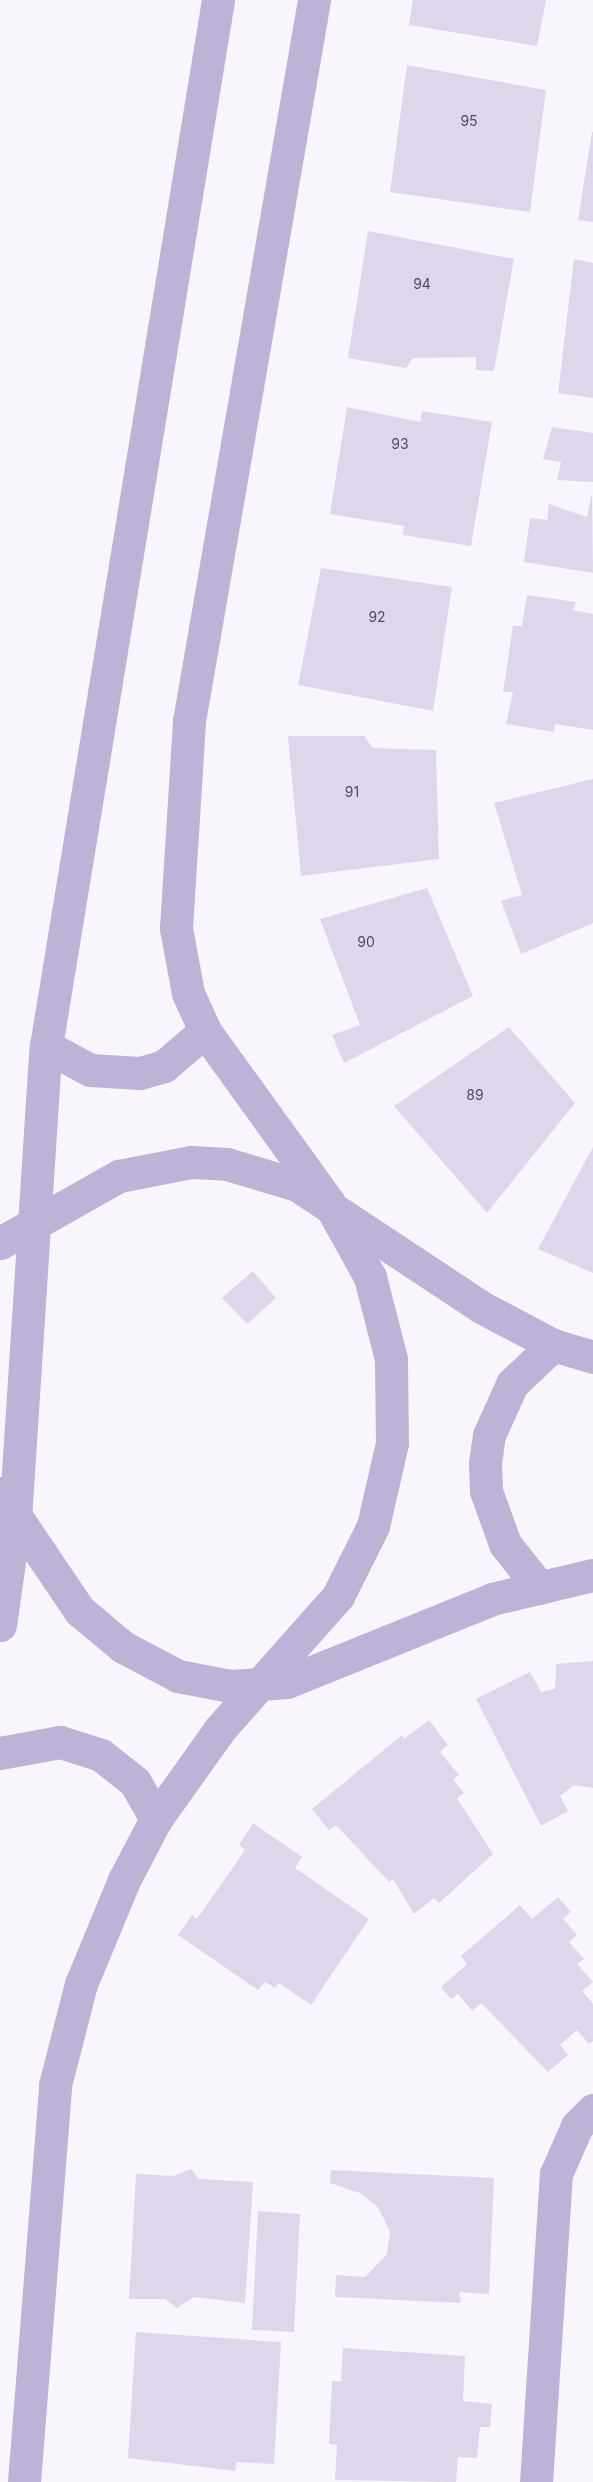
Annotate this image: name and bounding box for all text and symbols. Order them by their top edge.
house number: 95 [460,113,478,129]
house number: 94 [413,276,431,292]
house number: 93 [391,436,409,452]
house number: 92 [368,609,386,625]
house number: 91 [345,784,359,800]
house number: 90 [357,934,375,950]
house number: 89 [466,1087,484,1103]

